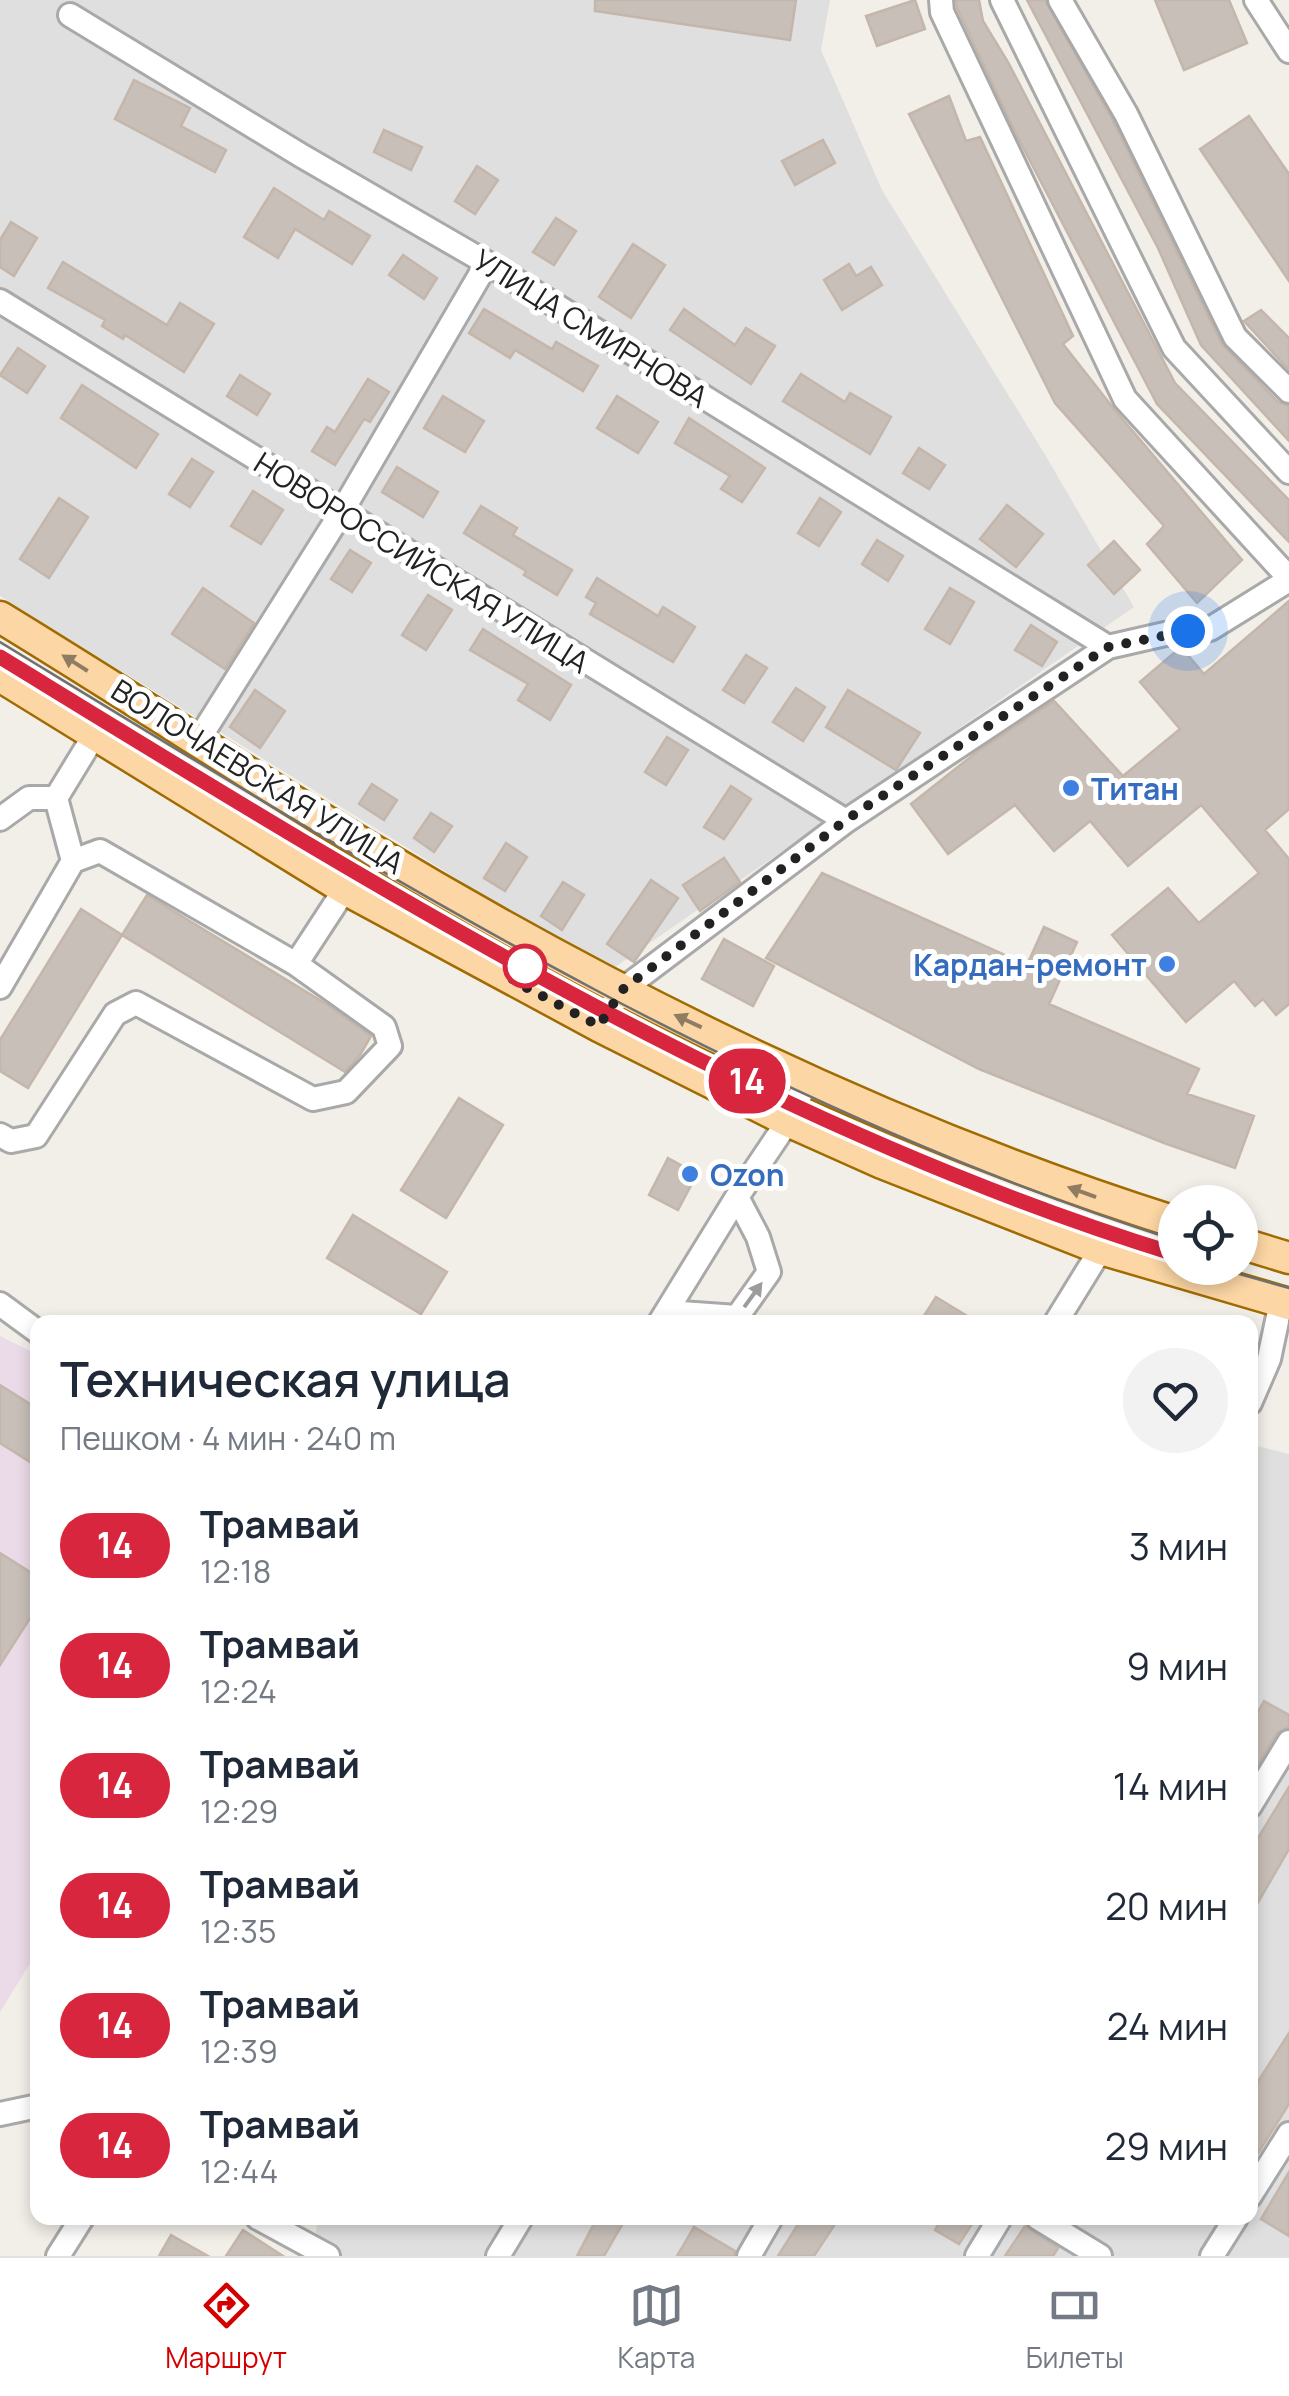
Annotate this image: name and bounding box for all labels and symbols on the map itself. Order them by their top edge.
street label: УЛИЦА СМИРНОВА [466,239,716,417]
street label: НОВОРОССИЙСКАЯ УЛИЦА [247,442,597,682]
your location [1163,606,1213,656]
one-way arrow [62,655,89,673]
street label: ВОЛОЧАЕВСКАЯ УЛИЦА [104,669,412,883]
place label: Титан [1091,768,1179,809]
marker: Титан [1060,777,1082,799]
place label: Кардан-ремонт [913,944,1147,985]
unlabelled marker [504,945,546,987]
marker: Кардан-ремонт [1156,953,1178,975]
one-way arrow [673,1013,702,1030]
line badge: 14 [702,1048,792,1114]
place label: Ozon [710,1154,785,1195]
marker: Ozon [679,1163,701,1185]
one-way arrow [1067,1184,1097,1199]
one-way arrow [743,1281,762,1308]

